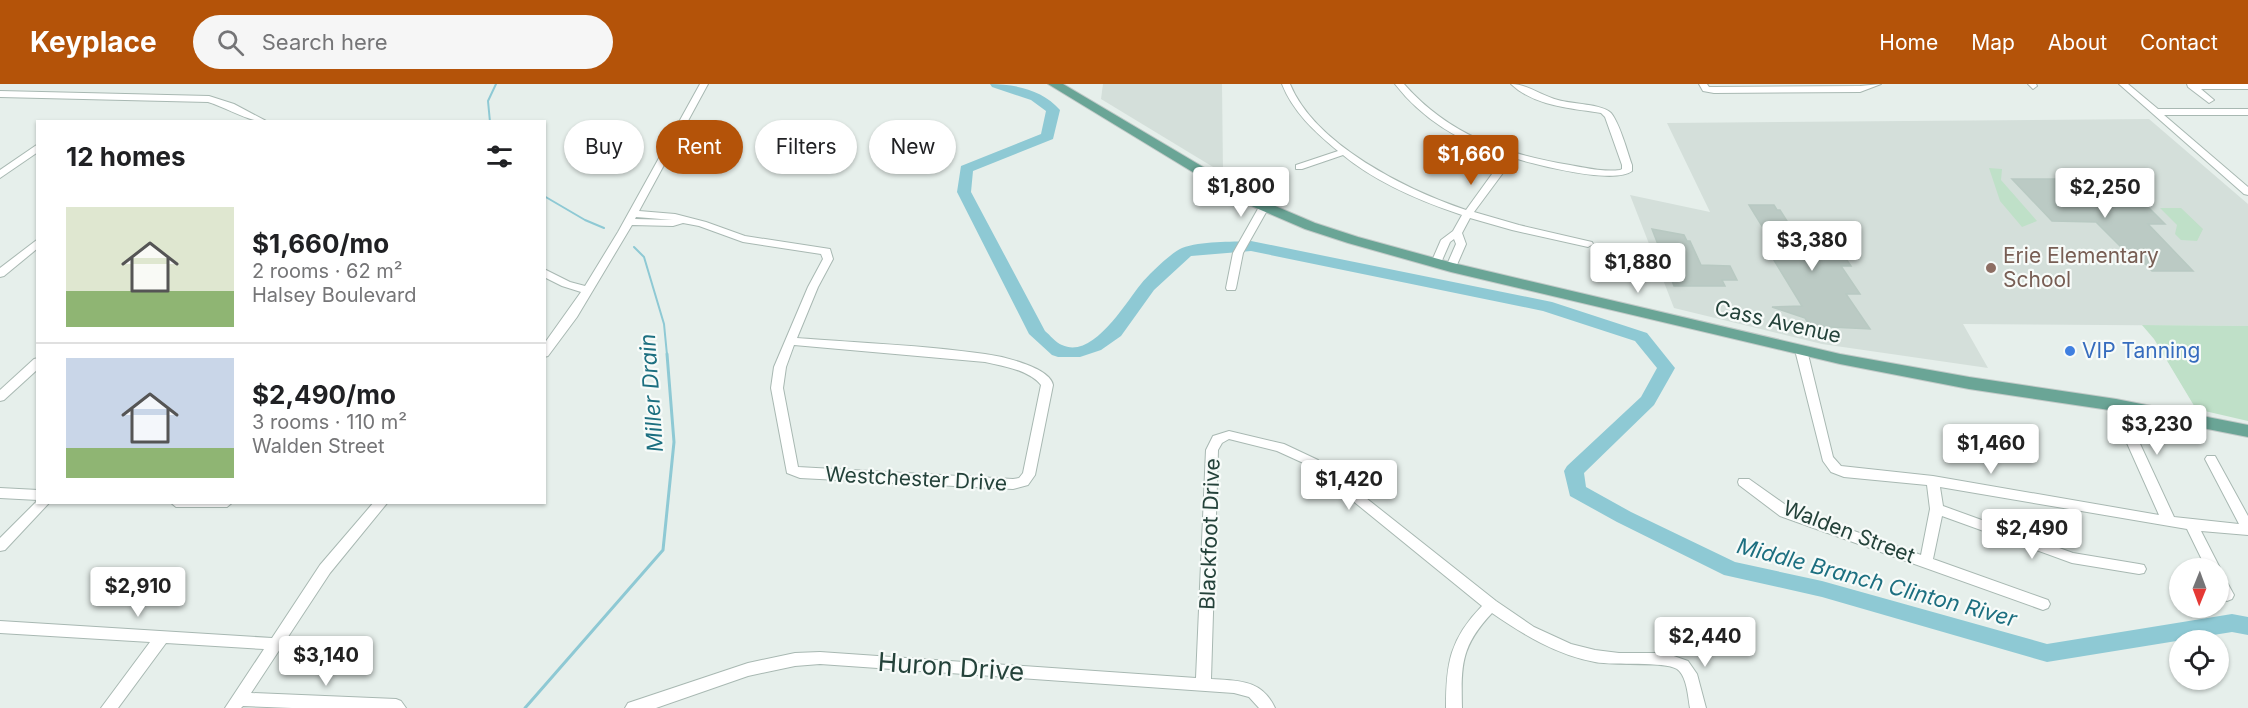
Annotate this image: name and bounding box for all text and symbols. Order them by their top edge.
search box [193,15,613,69]
text: Keyplace [30,25,157,59]
icon: search [214,26,247,59]
text: Search here [262,29,388,55]
text: Home [1879,30,1938,55]
text: Map [1971,30,2015,55]
text: About [2048,30,2107,55]
text: Contact [2140,30,2218,55]
chip: Buy [564,120,644,174]
chip: Rent [656,120,743,174]
chip: Filters [755,120,857,174]
chip: New [869,120,956,174]
pin: $1,660 [1422,135,1520,186]
icon: filters [483,140,516,173]
text: 12 homes [66,141,186,172]
text: $1,660 [1437,142,1505,166]
pin: $1,800 [1192,167,1290,218]
pin: $2,250 [2056,168,2154,219]
text: $1,800 [1207,174,1275,198]
text: $2,250 [2069,175,2141,199]
pin: $3,380 [1763,221,1861,272]
text: $1,660/mo [252,228,389,259]
text: $3,380 [1776,228,1848,252]
icon: home [114,231,186,303]
pin: $1,880 [1589,243,1687,294]
place label: Erie Elementary School [2003,243,2159,292]
text: $1,880 [1604,250,1672,274]
text: 2 rooms · 62 m² [252,259,403,283]
marker: Erie Elementary School [1984,261,1998,275]
text: Halsey Boulevard [252,283,416,307]
street label: Cass Avenue [1712,295,1844,348]
water label: Miller Drain [634,333,668,453]
place label: VIP Tanning [2082,338,2200,363]
marker: VIP Tanning [2063,344,2077,358]
text: $2,490/mo [252,379,396,410]
icon: home [114,382,186,454]
pin: $3,230 [2108,405,2206,456]
text: 3 rooms · 110 m² [252,410,407,434]
text: $3,230 [2121,412,2193,436]
pin: $1,460 [1942,424,2040,475]
text: $1,460 [1957,431,2025,455]
text: Walden Street [252,434,385,458]
street label: Blackfoot Drive [1194,458,1225,610]
pin: $1,420 [1300,460,1398,511]
street label: Westchester Drive [824,461,1008,496]
text: $1,420 [1315,467,1383,491]
street label: Walden Street [1780,495,1919,568]
pin: $2,490 [1983,509,2081,560]
text: $2,490 [1996,516,2068,540]
water label: Middle Branch Clinton River [1734,532,2020,632]
north arrow [2169,558,2229,618]
map controls [2169,558,2229,690]
pin: $2,910 [89,567,187,618]
text: $2,910 [104,574,172,598]
pin: $2,440 [1656,617,1754,668]
text: $2,440 [1669,624,1741,648]
button: locate [2169,630,2229,690]
pin: $3,140 [277,636,375,687]
text: $3,140 [293,643,359,667]
street label: Huron Drive [877,646,1025,687]

